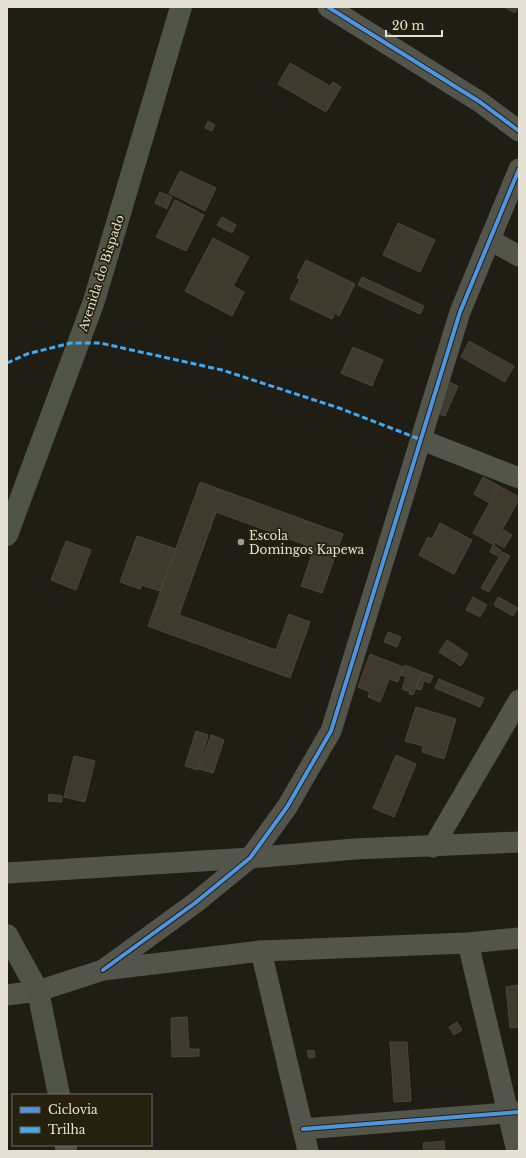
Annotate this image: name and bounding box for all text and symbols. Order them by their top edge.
scale bar [386,12,442,38]
text: 20 m [392,18,424,33]
street label: Avenida do Bispado [75,213,127,334]
place label: Escola Domingos Kapewa [249,528,365,557]
marker: Escola Domingos Kapewa [236,537,246,547]
legend [12,1094,152,1146]
text: Ciclovia [48,1102,98,1117]
text: Trilha [48,1122,86,1137]

